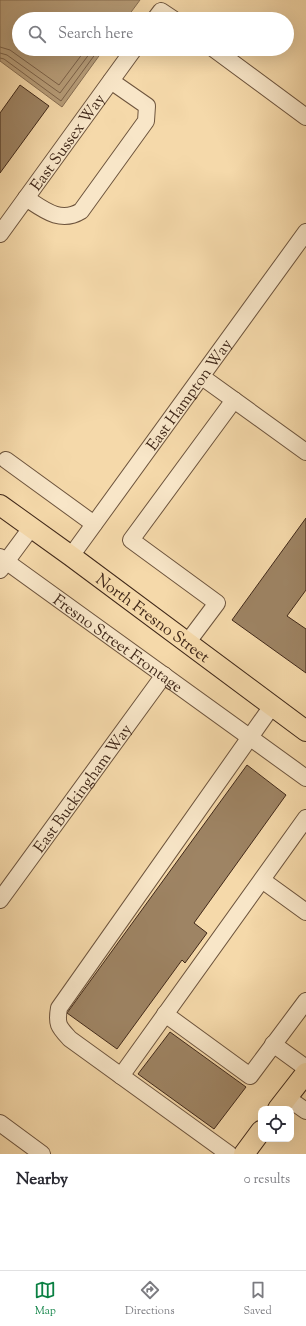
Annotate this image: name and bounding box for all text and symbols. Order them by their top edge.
search box [12,12,294,56]
icon: search [26,23,48,45]
text: Search here [58,24,133,45]
street label: East Sussex Way [26,90,112,196]
street label: East Hampton Way [142,335,239,456]
street label: North Fresno Street [90,569,214,670]
street label: Fresno Street Frontage [47,590,187,699]
street label: East Buckingham Way [29,720,139,858]
map controls [258,1106,294,1142]
button: locate [258,1106,294,1142]
text: Nearby [16,1168,68,1192]
text: 0 results [244,1171,290,1189]
tab: Map [34,1279,56,1319]
tab: Directions [125,1279,175,1319]
tab: Saved [243,1279,272,1319]

